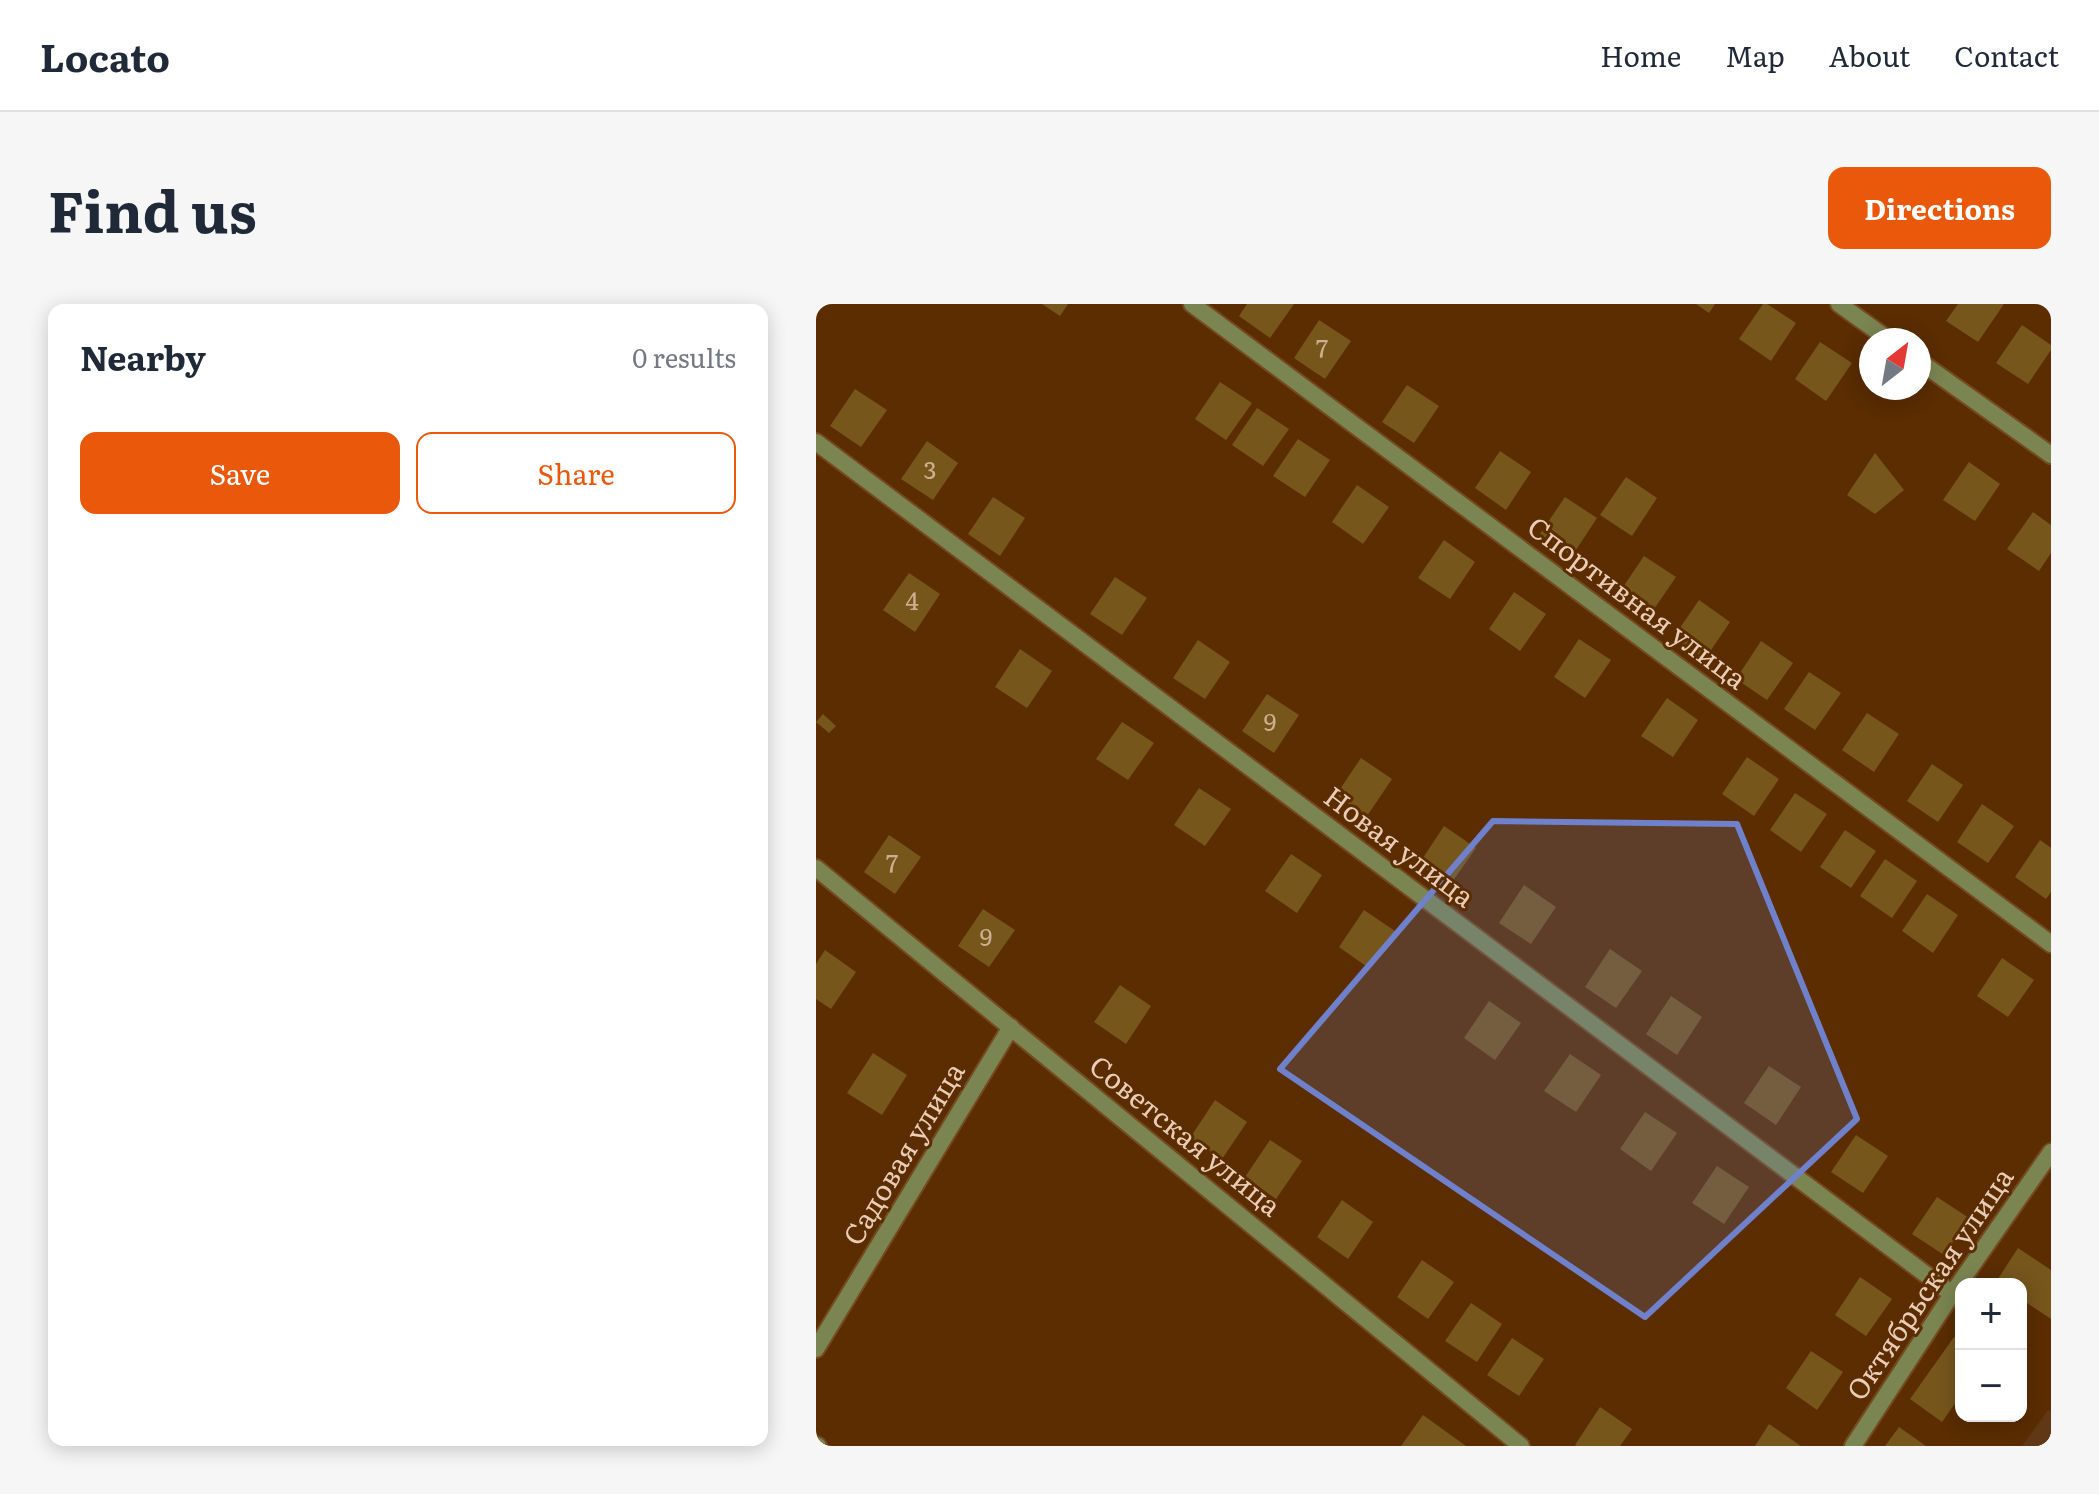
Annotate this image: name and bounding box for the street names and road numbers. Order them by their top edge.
street label: Спортивная улица [1520,505,1757,698]
street label: Новая улица [1316,775,1484,916]
street label: Советская улица [1081,1044,1291,1225]
street label: Садовая улица [831,1053,974,1253]
street label: Октябрьская улица [1835,1158,2022,1408]

